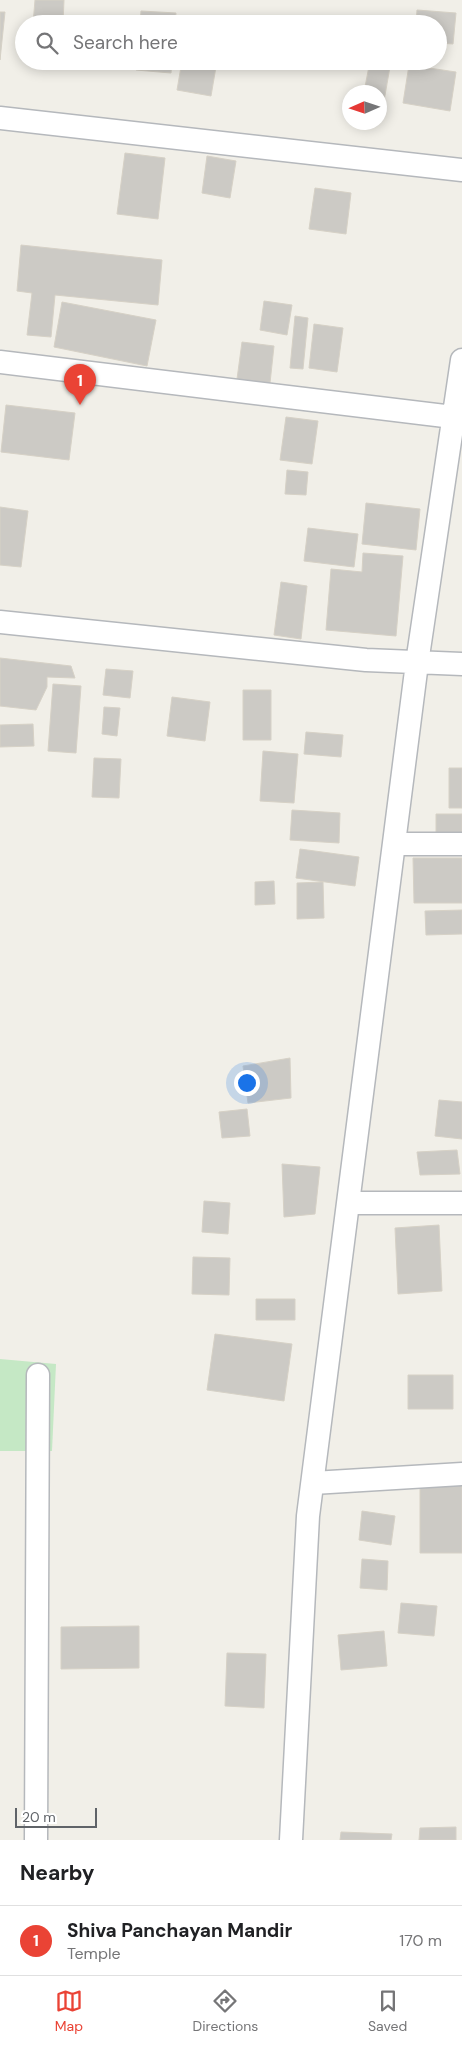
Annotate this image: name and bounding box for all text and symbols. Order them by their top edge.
search box [15,15,447,70]
icon: search [33,29,61,57]
text: Search here [73,30,178,55]
north arrow [342,85,387,130]
pin: 1 [64,364,96,405]
your location [234,1070,260,1096]
scale bar [15,1805,98,1828]
text: 20 m [22,1808,56,1826]
text: Nearby [20,1859,94,1887]
text: Shiva Panchayan Mandir [67,1918,292,1943]
text: 1 [33,1930,39,1951]
text: 170 m [399,1930,442,1951]
text: Temple [67,1943,121,1964]
tab: Map [55,1987,83,2035]
tab: Directions [193,1987,258,2035]
tab: Saved [368,1987,407,2035]

